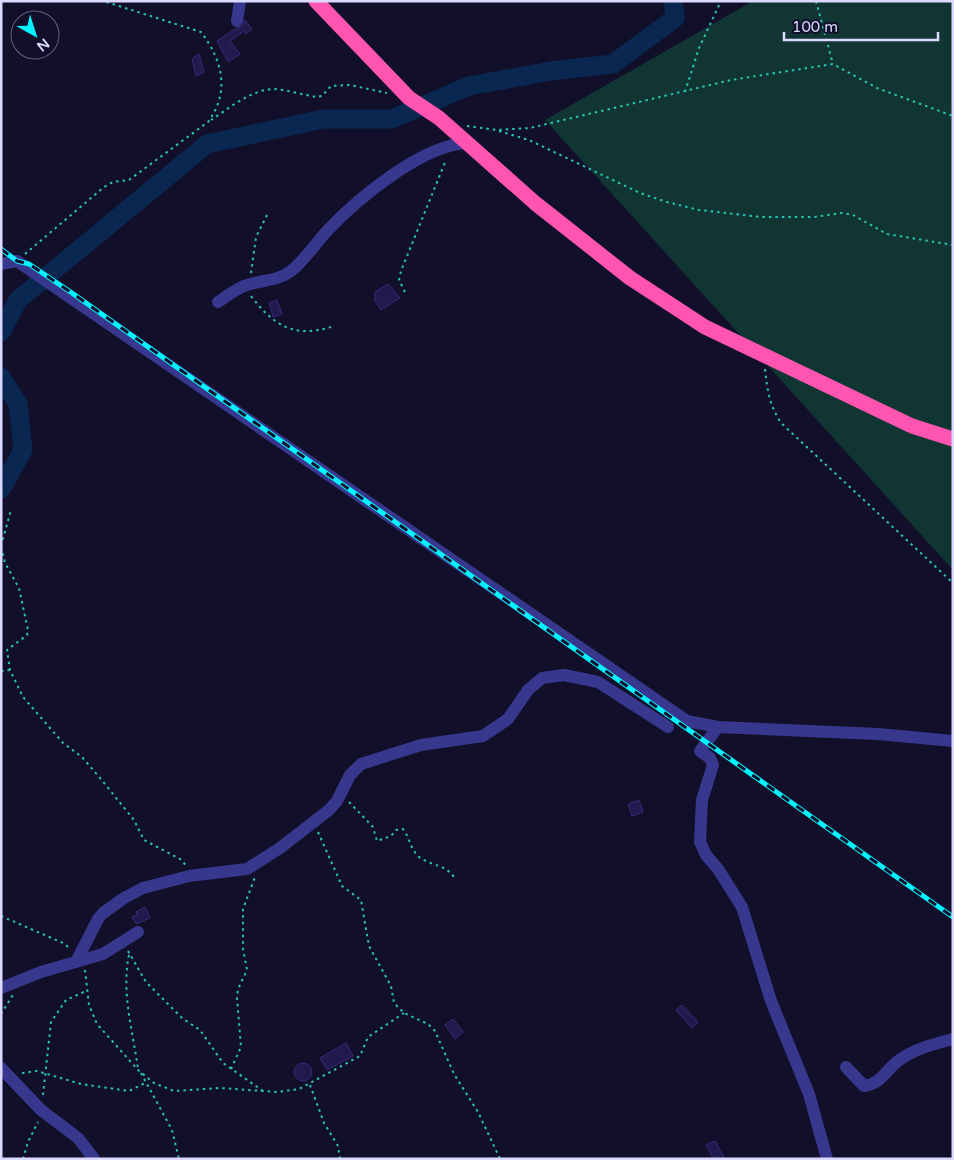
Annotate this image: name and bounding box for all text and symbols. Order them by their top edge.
north arrow [10,10,60,60]
scale bar [784,10,938,42]
text: 100 m [792,18,838,36]
text: N [33,35,53,55]

